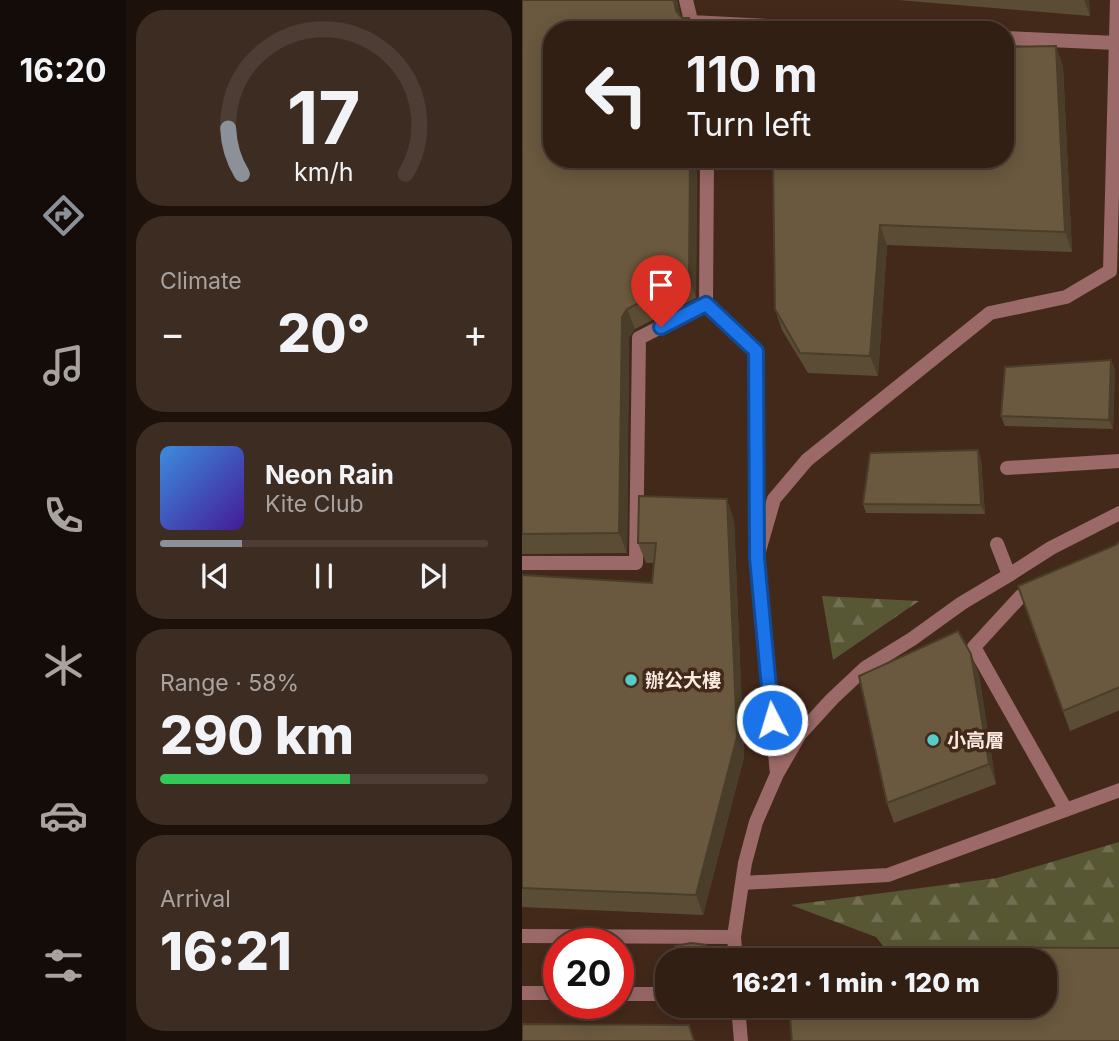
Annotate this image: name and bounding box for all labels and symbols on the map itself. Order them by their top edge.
pin [631,255,691,327]
place label: 辦公大樓 [645,669,721,692]
marker: 辦公大樓 [623,672,639,688]
position arrow [735,683,809,757]
place label: 小高層 [947,729,1004,752]
marker: 小高層 [925,732,941,748]
speed limit sign: 20 [543,928,634,1019]

